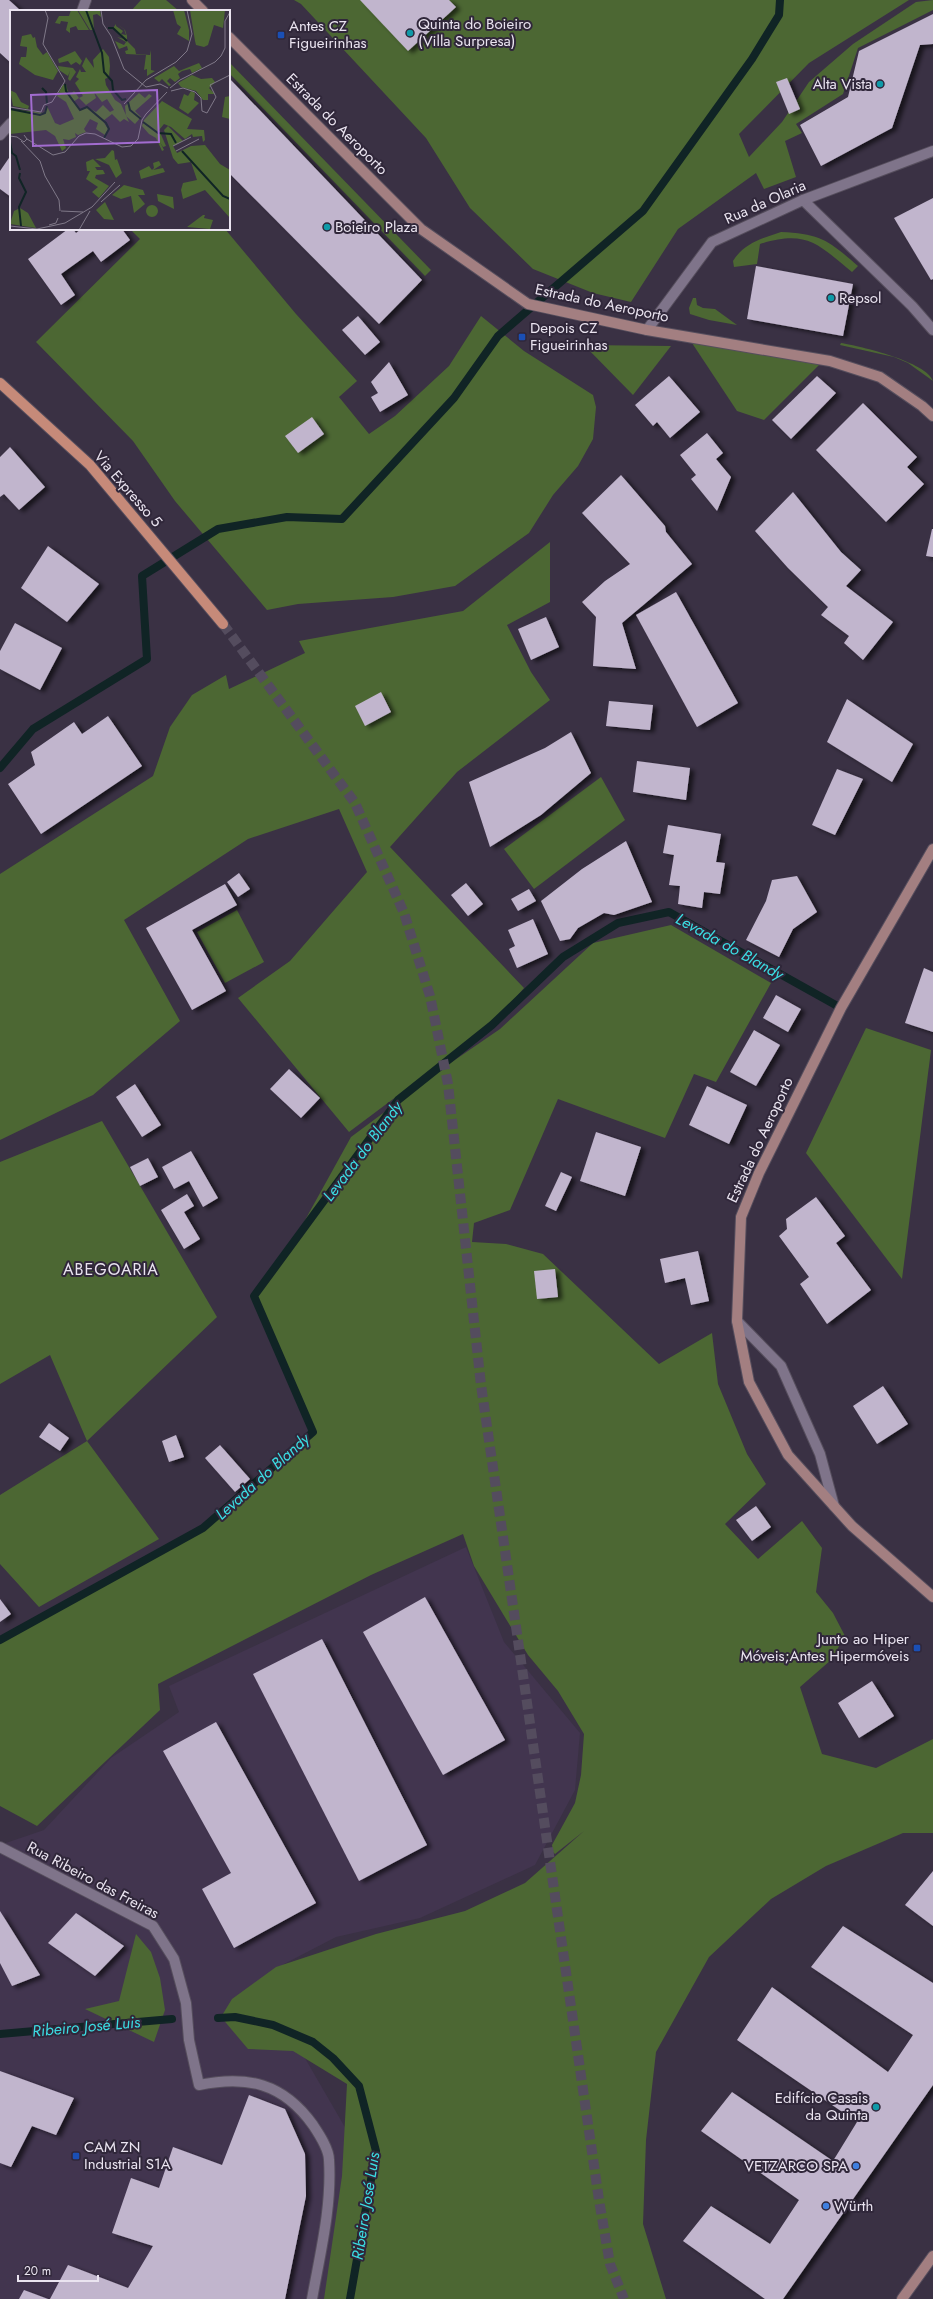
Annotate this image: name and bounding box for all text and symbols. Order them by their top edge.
inset map [10,10,230,230]
place label: Quinta do Boieiro (Villa Surpresa) [418,13,531,52]
place label: Antes CZ Figueirinhas [289,15,367,54]
marker: Quinta do Boieiro (Villa Surpresa) [405,28,415,38]
marker: Antes CZ Figueirinhas [276,30,286,40]
street label: Estrada do Aeroporto [281,68,393,180]
place label: Alta Vista [813,73,872,95]
marker: Alta Vista [875,79,885,89]
street label: Rua da Olaria [721,174,809,230]
place label: Boieiro Plaza [335,216,418,238]
marker: Boieiro Plaza [322,222,332,232]
street label: Estrada do Aeroporto [533,278,671,328]
place label: Repsol [839,287,881,309]
marker: Repsol [826,293,836,303]
place label: Depois CZ Figueirinhas [530,317,608,356]
marker: Depois CZ Figueirinhas [517,332,527,342]
street label: Via Expresso 5 [89,446,167,532]
water label: Levada do Blandy [672,907,789,986]
street label: Estrada do Aeroporto [721,1074,799,1206]
water label: Levada do Blandy [317,1096,408,1206]
district label: ABEGOARIA [63,1258,159,1281]
water label: Levada do Blandy [210,1427,315,1525]
place label: Junto ao Hiper Móveis;Antes Hipermóveis [740,1628,910,1667]
marker: Junto ao Hiper Móveis;Antes Hipermóveis [912,1643,922,1653]
street label: Rua Ribeiro das Freiras [23,1836,163,1924]
water label: Ribeiro José Luis [31,2010,142,2043]
place label: Edifício Casais da Quinta [775,2087,868,2126]
marker: Edifício Casais da Quinta [871,2102,881,2112]
place label: CAM ZN Industrial S1A [84,2136,171,2175]
water label: Ribeiro José Luis [346,2150,385,2261]
marker: CAM ZN Industrial S1A [71,2151,81,2161]
place label: VETZARCO SPA [744,2155,848,2177]
marker: VETZARCO SPA [851,2161,861,2171]
place label: Würth [834,2195,873,2217]
marker: Würth [821,2201,831,2211]
scale bar [18,2257,98,2283]
text: 20 m [24,2262,51,2280]

